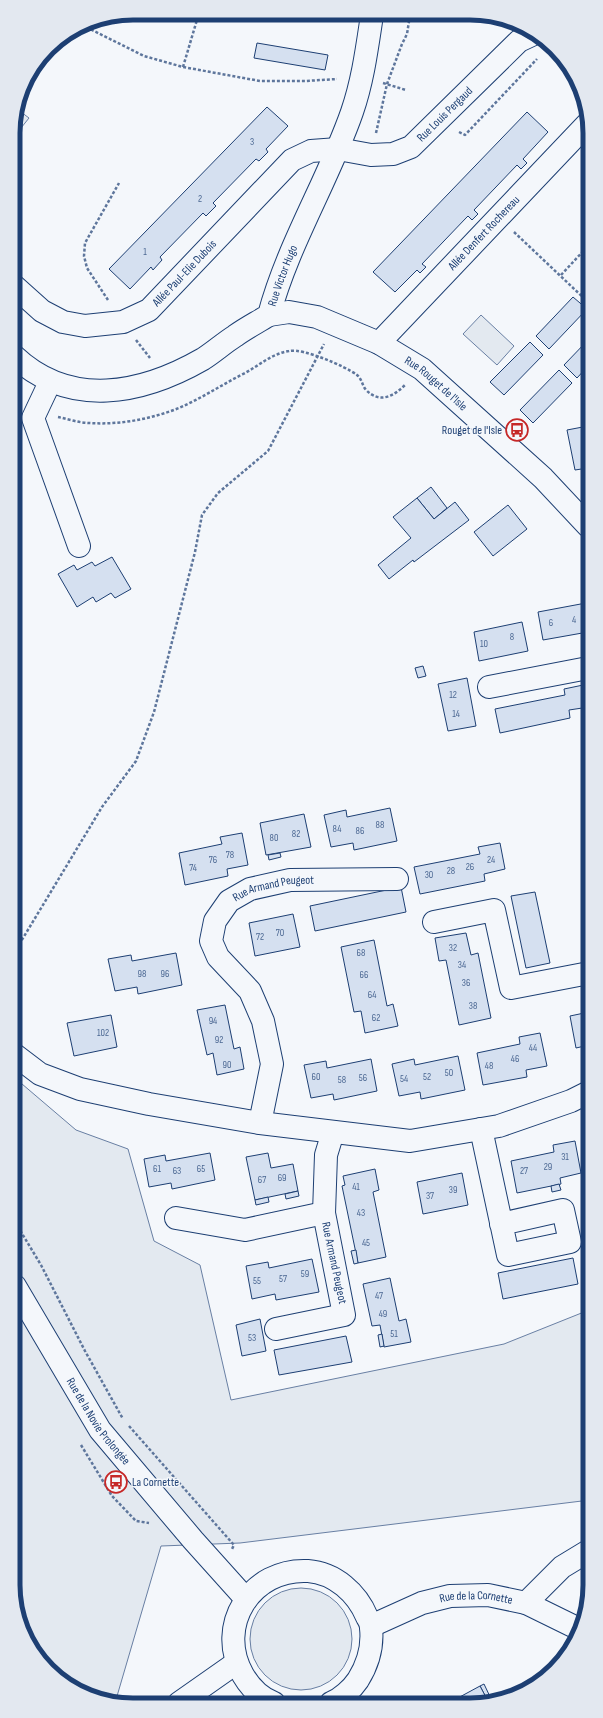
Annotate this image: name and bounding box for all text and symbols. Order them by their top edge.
street label: Rue Louis Pergaud [413,83,476,145]
house number: 3 [250,136,254,148]
street label: Allée Denfert Rochereau [444,192,523,274]
house number: 2 [198,193,202,205]
street label: Allée Paul-Elie Dubois [148,237,220,310]
street label: Rue Victor Hugo [264,243,301,308]
house number: 1 [143,246,147,258]
street label: Rue Rouget de l'Isle [402,353,471,414]
bus stop icon: Rouget de l'Isle [504,417,530,443]
place label: Rouget de l'Isle [442,423,502,438]
house number: 4 [572,614,576,626]
house number: 6 [549,617,553,629]
house number: 8 [510,631,514,643]
house number: 10 [480,638,488,650]
house number: 12 [449,689,457,701]
house number: 14 [452,708,460,720]
house number: 88 [376,819,384,831]
house number: 84 [333,823,341,835]
house number: 86 [356,825,364,837]
house number: 82 [292,828,300,840]
house number: 80 [270,832,278,844]
house number: 78 [226,849,234,861]
house number: 76 [209,854,217,866]
house number: 24 [487,854,495,866]
house number: 26 [466,861,474,873]
house number: 74 [189,862,197,874]
house number: 28 [447,865,455,877]
house number: 30 [425,869,433,881]
street label: Rue Armand Peugeot [230,872,314,905]
house number: 70 [276,927,284,939]
house number: 72 [256,931,264,943]
house number: 32 [449,942,457,954]
house number: 68 [357,947,365,959]
house number: 34 [458,959,466,971]
house number: 98 [138,968,146,980]
house number: 96 [161,968,169,980]
house number: 66 [360,969,368,981]
house number: 36 [462,977,470,989]
house number: 64 [368,989,376,1001]
house number: 38 [469,1000,477,1012]
house number: 62 [372,1012,380,1024]
house number: 94 [209,1015,217,1027]
house number: 102 [97,1027,109,1039]
house number: 92 [215,1034,223,1046]
house number: 44 [529,1042,537,1054]
house number: 46 [511,1053,519,1065]
house number: 90 [223,1059,231,1071]
house number: 48 [485,1060,493,1072]
house number: 50 [445,1067,453,1079]
house number: 60 [312,1071,320,1083]
house number: 52 [423,1071,431,1083]
house number: 56 [359,1072,367,1084]
house number: 54 [400,1073,408,1085]
house number: 58 [338,1074,346,1086]
house number: 31 [561,1151,569,1163]
house number: 29 [544,1161,552,1173]
house number: 61 [153,1163,161,1175]
house number: 65 [197,1163,205,1175]
house number: 63 [173,1165,181,1177]
house number: 27 [520,1165,528,1177]
house number: 69 [278,1172,286,1184]
house number: 67 [258,1174,266,1186]
house number: 41 [352,1181,360,1193]
house number: 39 [449,1184,457,1196]
house number: 37 [426,1190,434,1202]
house number: 43 [357,1207,365,1219]
street label: Rue Armand Peugeot [318,1221,350,1306]
house number: 45 [362,1237,370,1249]
house number: 59 [301,1268,309,1280]
house number: 57 [279,1273,287,1285]
house number: 55 [253,1275,261,1287]
house number: 47 [375,1290,383,1302]
house number: 49 [379,1308,387,1320]
house number: 51 [390,1328,398,1340]
house number: 53 [248,1332,256,1344]
street label: Rue de la Novie Prolongée [63,1375,134,1468]
bus stop icon: La Cornette [103,1469,129,1495]
place label: La Cornette [132,1475,179,1490]
street label: Rue de la Cornette [438,1588,514,1608]

